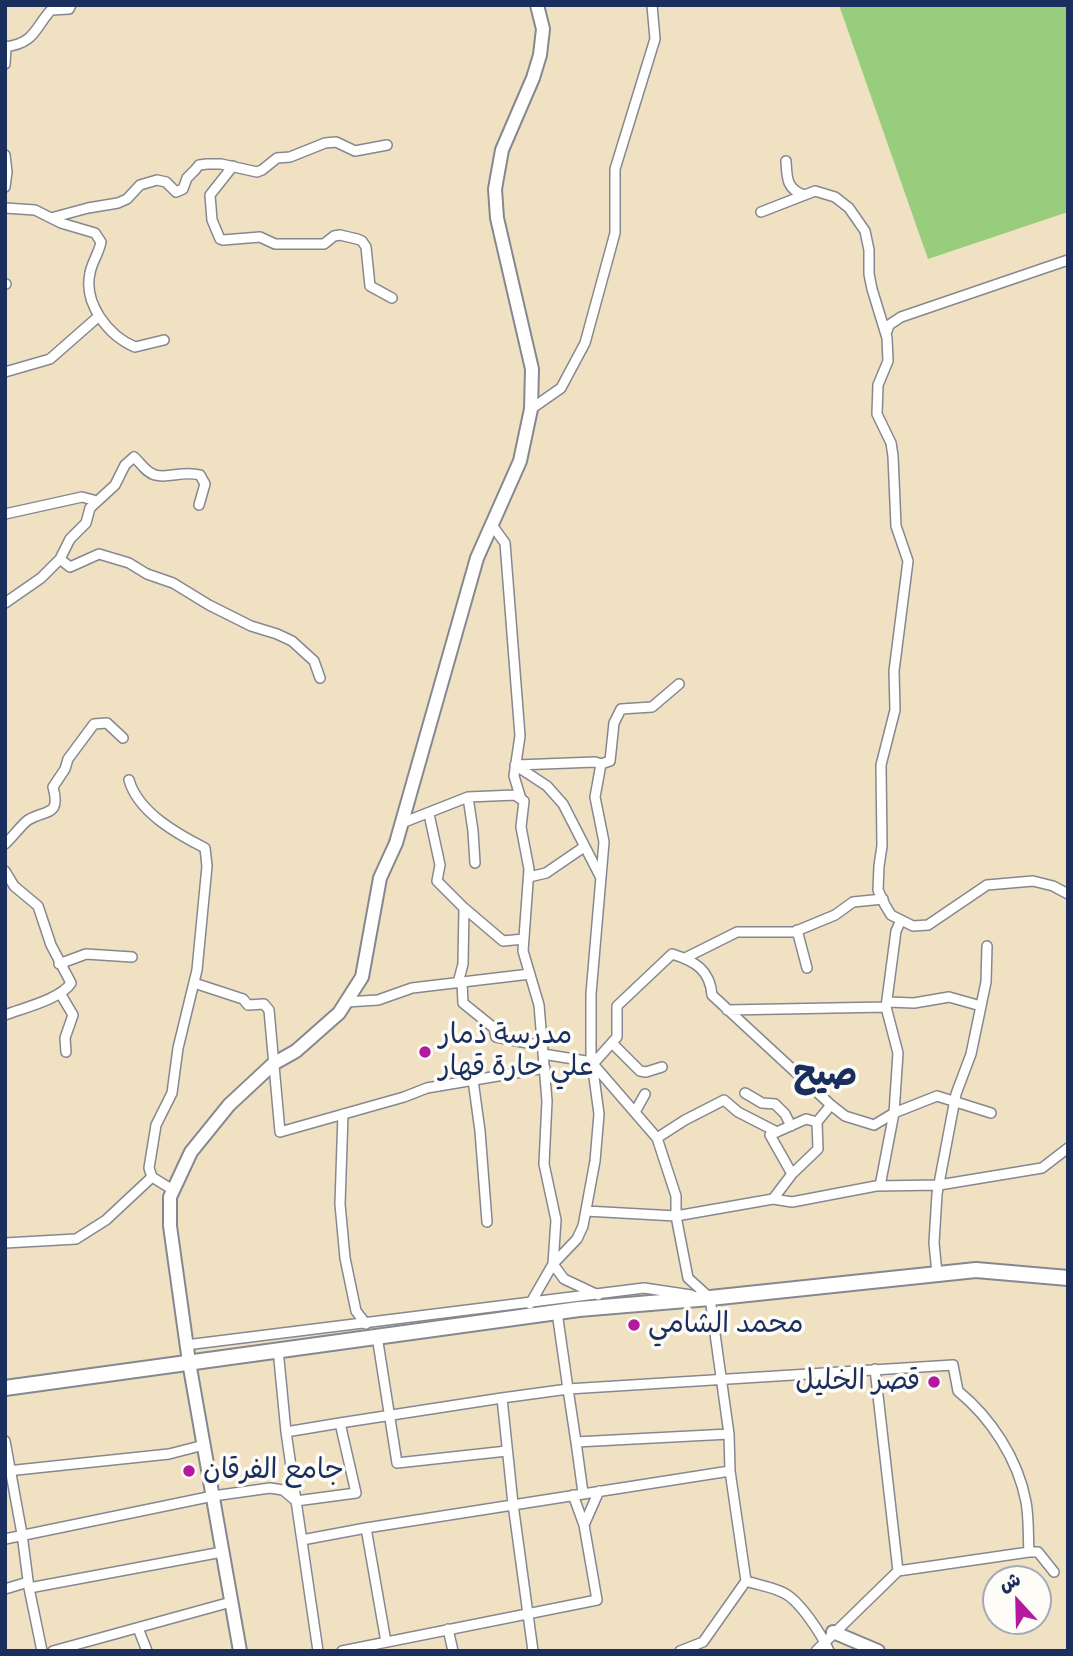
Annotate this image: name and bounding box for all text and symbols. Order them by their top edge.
place label: مدرسة ذمار علي حارة قهار [439,1019,594,1085]
marker: مدرسة ذمار علي حارة قهار [417,1044,433,1060]
district label: صيح [793,1055,857,1097]
place label: محمد الشامي [648,1308,803,1342]
marker: محمد الشامي [626,1317,642,1333]
place label: قصر الخليل [795,1365,920,1399]
marker: قصر الخليل [926,1374,942,1390]
place label: جامع الفرقان [203,1454,344,1488]
marker: جامع الفرقان [181,1463,197,1479]
north arrow [982,1565,1052,1635]
text: ش [996,1567,1024,1597]

